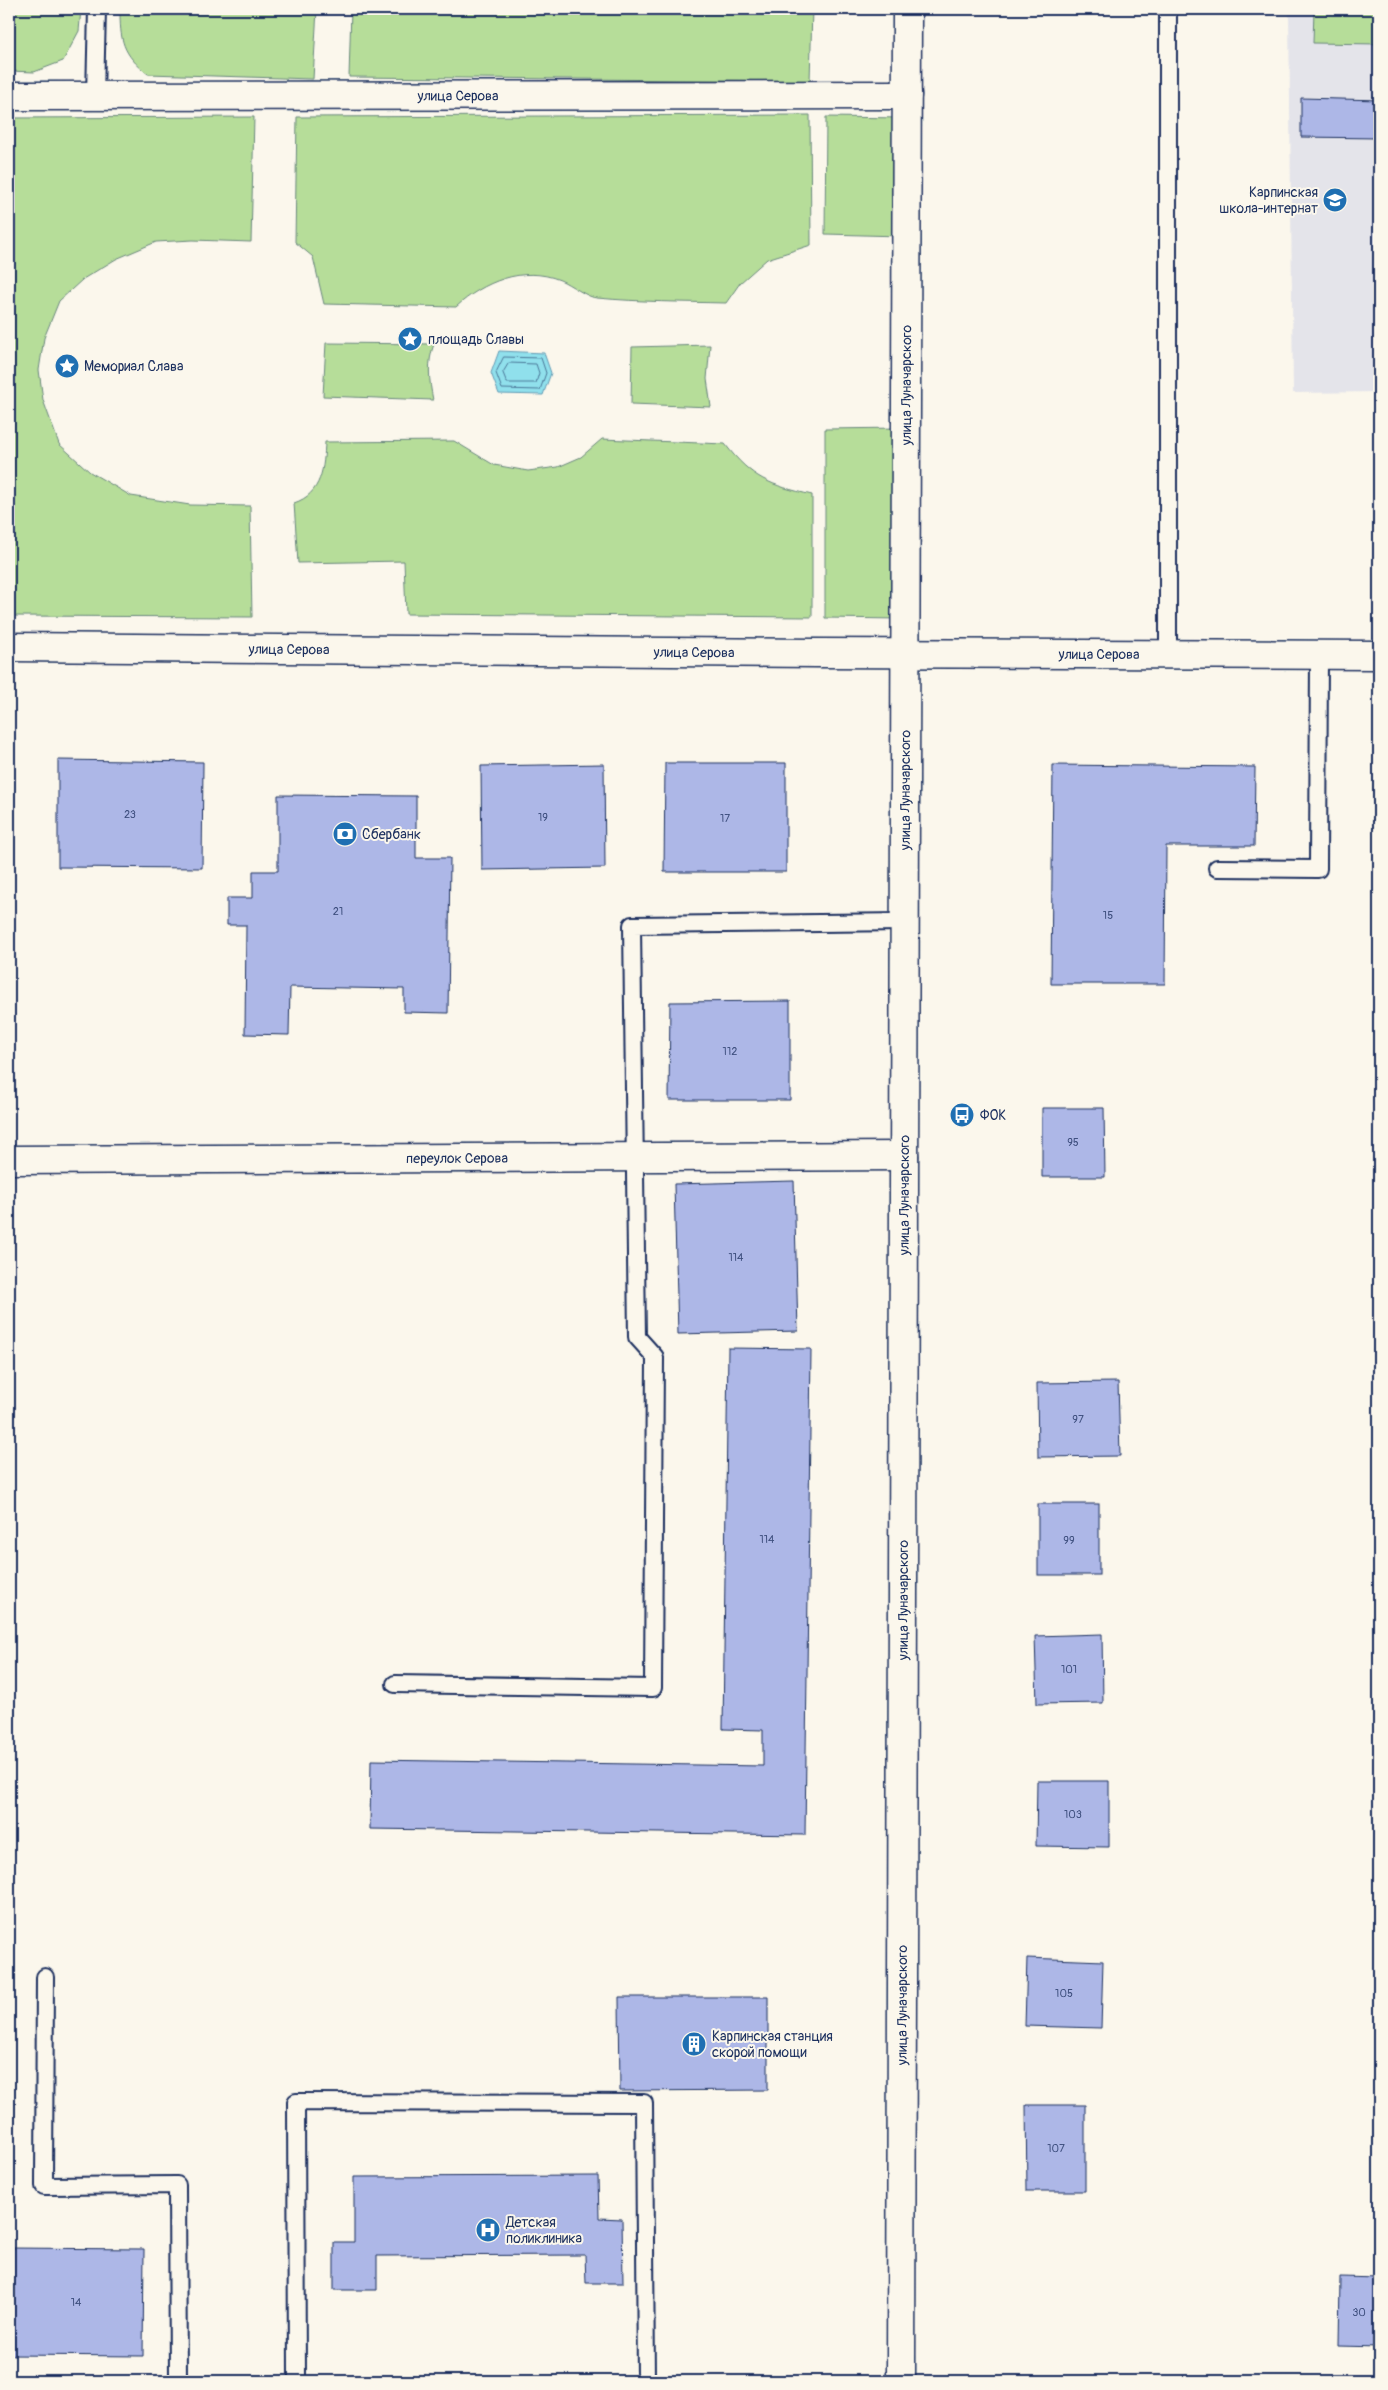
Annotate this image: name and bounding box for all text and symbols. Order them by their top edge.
street label: улица Серова [416,87,499,104]
place label: Карпинская школа-интернат [1219,184,1318,217]
school or university icon: Карпинская школа-интернат [1322,187,1348,213]
street label: улица Луначарского [897,324,915,446]
place icon: площадь Славы [397,326,423,352]
place label: площадь Славы [428,331,524,348]
place icon: Мемориал Слава [54,353,80,379]
place label: Мемориал Слава [84,358,183,375]
street label: улица Серова [247,640,330,658]
street label: улица Серова [652,643,735,661]
street label: улица Серова [1057,645,1140,663]
street label: улица Луначарского [896,729,914,851]
house number: 23 [124,808,136,821]
house number: 19 [538,811,548,824]
house number: 17 [720,812,730,825]
bank icon: Сбербанк [332,821,358,847]
place label: Сбербанк [362,826,421,843]
house number: 21 [333,905,343,918]
house number: 15 [1103,909,1113,922]
house number: 112 [723,1045,737,1058]
bus stop icon: ФОК [949,1102,975,1128]
place label: ФОК [980,1107,1006,1124]
street label: улица Луначарского [895,1134,913,1256]
house number: 95 [1067,1136,1079,1149]
street label: переулок Серова [406,1149,508,1167]
house number: 114 [729,1251,744,1264]
house number: 97 [1072,1413,1084,1426]
house number: 114 [760,1533,775,1546]
house number: 99 [1063,1534,1075,1547]
street label: улица Луначарского [894,1539,912,1661]
house number: 101 [1061,1663,1077,1676]
house number: 103 [1064,1808,1082,1821]
street label: улица Луначарского [893,1944,911,2066]
house number: 105 [1055,1987,1073,2000]
place label: Карпинская станция скорой помощи [712,2028,833,2061]
building icon: Карпинская станция скорой помощи [681,2031,707,2057]
house number: 107 [1047,2142,1065,2155]
place label: Детская поликлиника [505,2214,582,2247]
hospital icon: Детская поликлиника [475,2217,501,2243]
house number: 14 [71,2296,82,2309]
house number: 30 [1352,2306,1366,2319]

